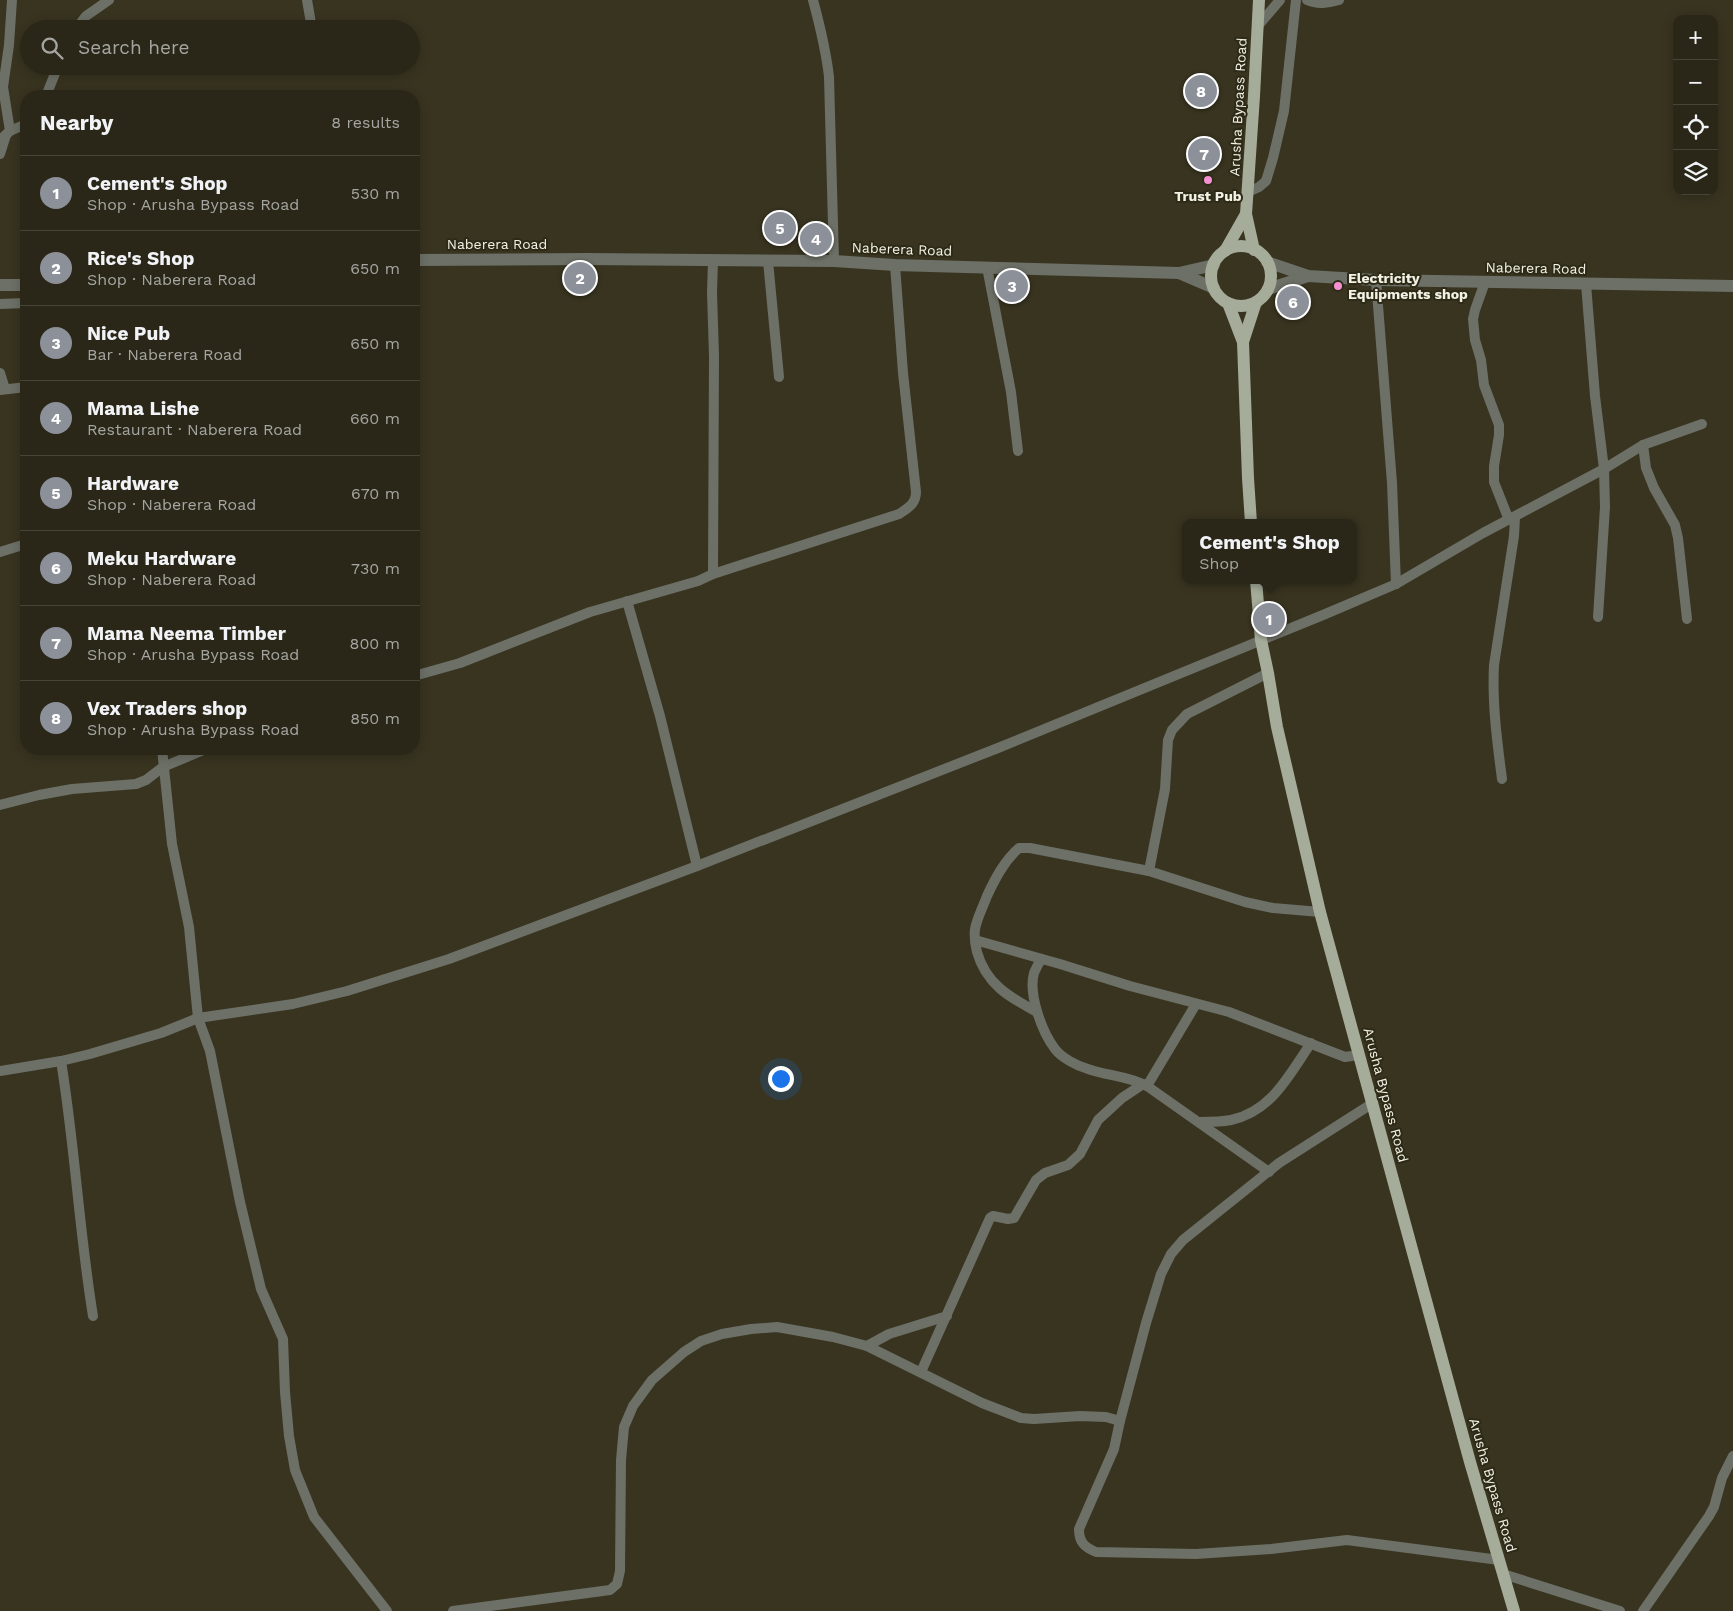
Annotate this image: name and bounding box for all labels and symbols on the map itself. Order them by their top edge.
street label: Arusha Bypass Road [1226,37,1250,177]
pin: 8 [1185,72,1217,110]
pin: 7 [1188,135,1220,173]
marker: Trust Pub [1202,174,1214,186]
place label: Trust Pub [1174,188,1242,204]
pin: 5 [764,209,796,247]
pin: 4 [800,220,832,258]
street label: Naberera Road [447,236,547,252]
street label: Naberera Road [851,239,953,259]
pin: 2 [564,259,596,297]
street label: Naberera Road [1486,259,1586,277]
pin: 3 [996,267,1028,305]
place label: Electricity Equipments shop [1348,270,1468,302]
marker: Electricity Equipments shop [1332,280,1344,292]
pin: 6 [1277,283,1309,321]
pin: 1 [1253,600,1285,638]
street label: Arusha Bypass Road [1360,1026,1412,1164]
your location [768,1066,794,1092]
street label: Arusha Bypass Road [1466,1416,1520,1554]

